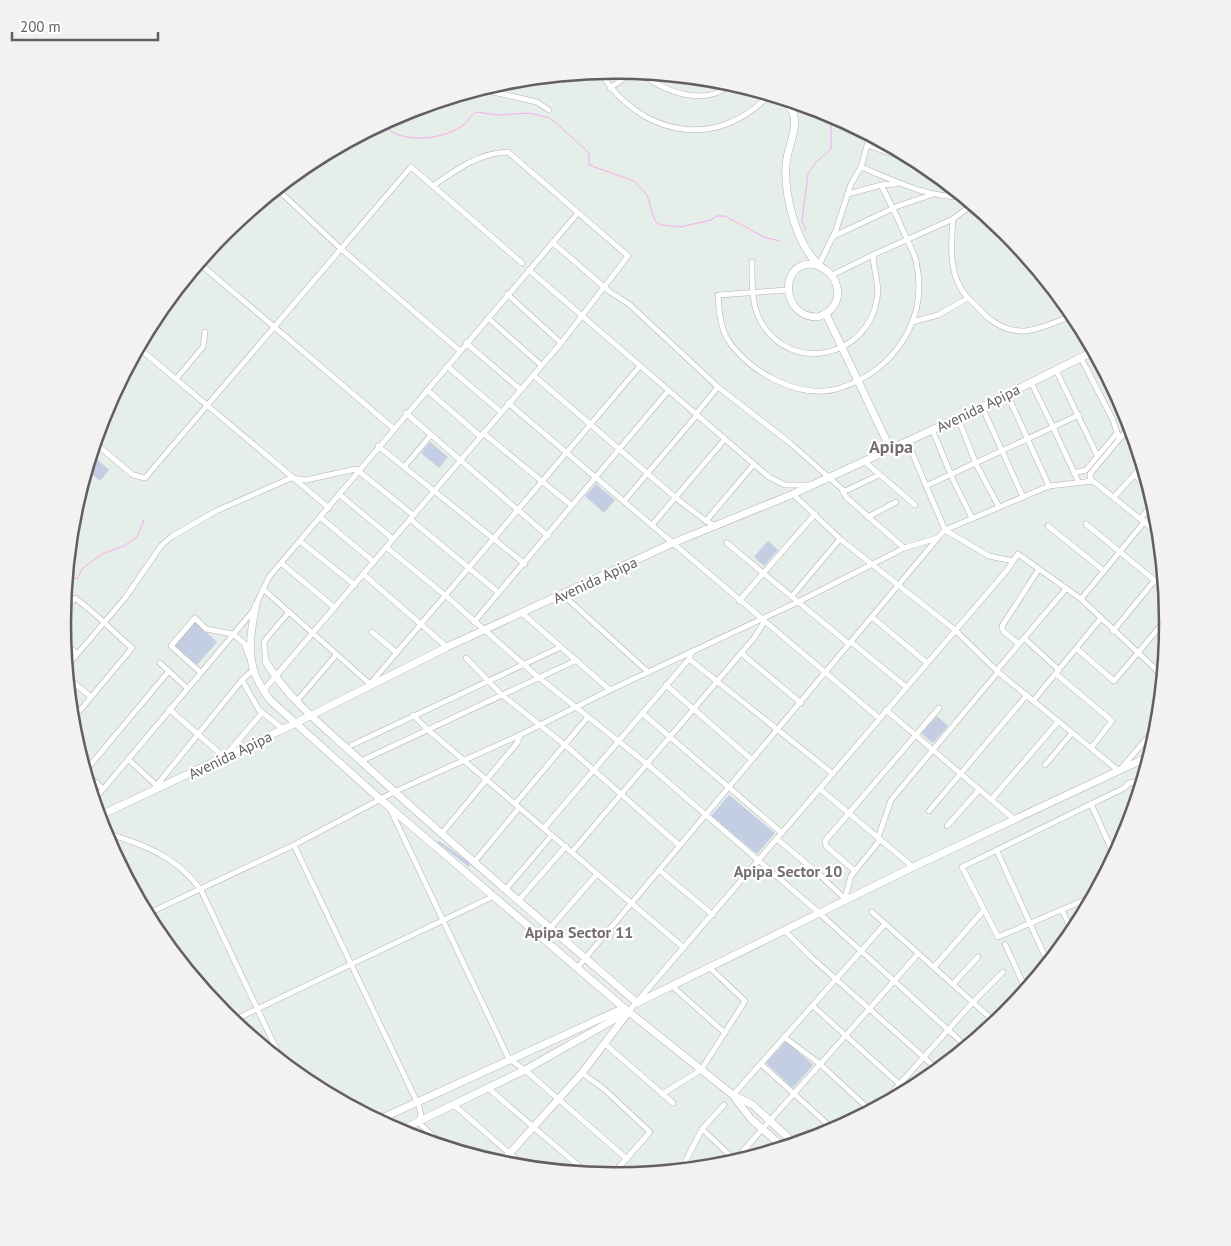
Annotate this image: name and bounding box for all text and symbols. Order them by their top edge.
scale bar [12,10,159,42]
text: 200 m [20,17,61,36]
street label: Avenida Apipa [933,380,1023,436]
district label: Apipa [869,435,913,458]
street label: Avenida Apipa [550,552,640,608]
street label: Avenida Apipa [185,727,275,783]
district label: Apipa Sector 10 [734,861,842,881]
district label: Apipa Sector 11 [525,922,633,942]

